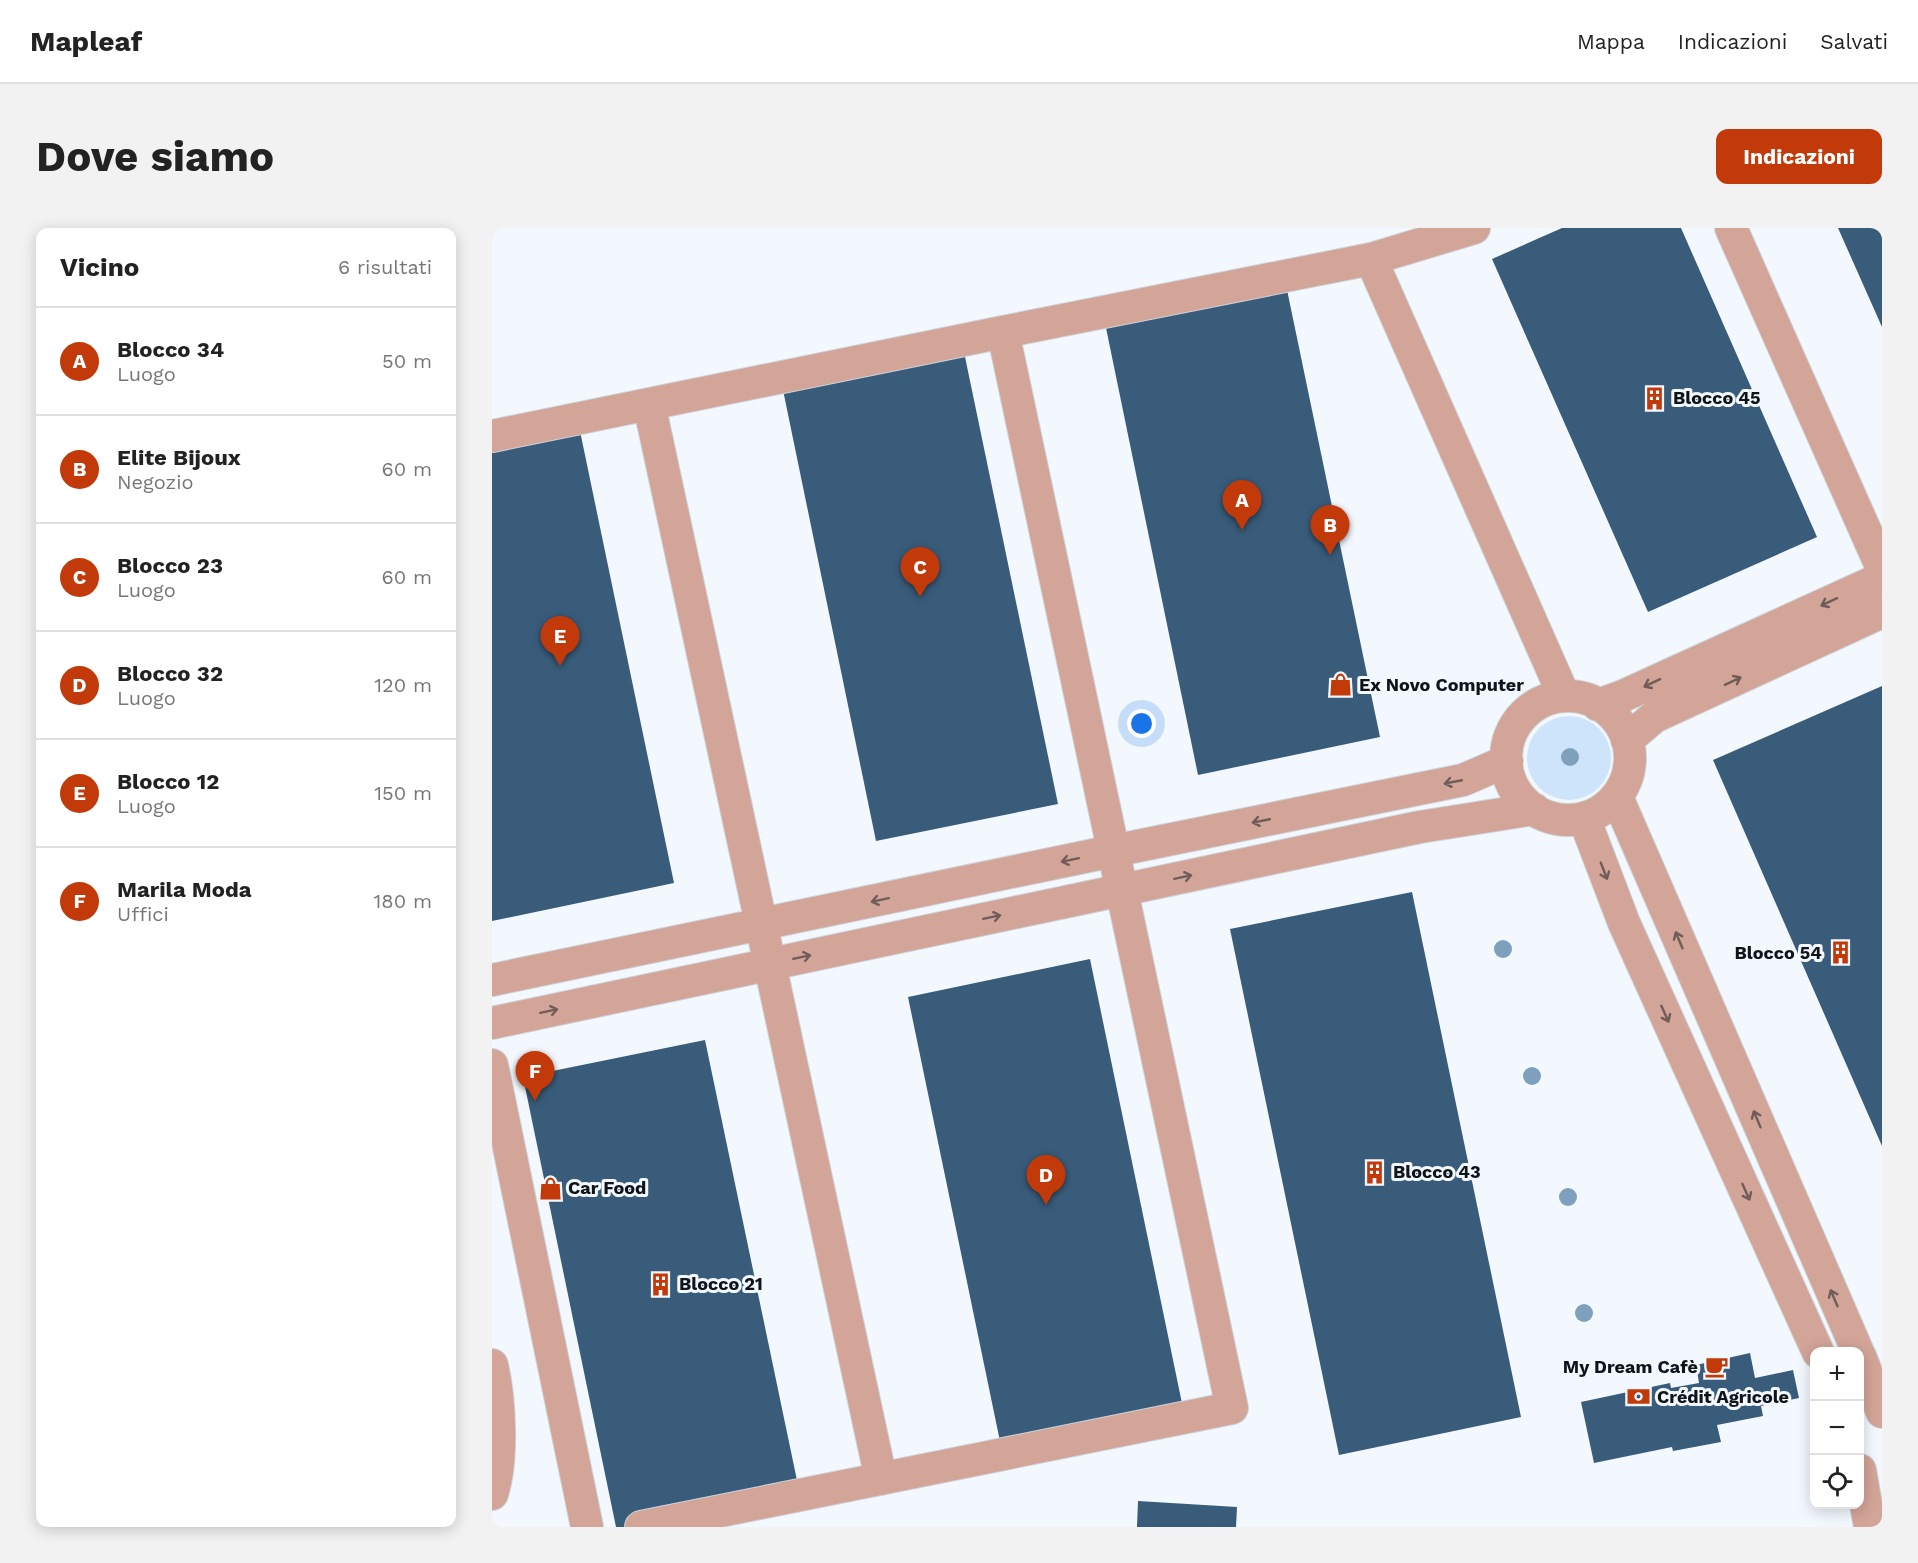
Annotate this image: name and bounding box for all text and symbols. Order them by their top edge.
text: Mapleaf [30,25,142,58]
text: Mappa [1577,29,1645,54]
text: Indicazioni [1678,29,1787,54]
text: Salvati [1820,29,1888,54]
button: Indicazioni [1716,129,1882,184]
text: Dove siamo [36,132,274,181]
text: Vicino [60,252,139,282]
text: 6 risultati [338,255,432,279]
text: Blocco 34 [117,337,224,362]
text: A [73,349,86,373]
text: 50 m [382,349,432,373]
text: Luogo [117,362,176,386]
building icon: Blocco 45 [1642,385,1668,411]
place label: Blocco 45 [1673,387,1760,408]
text: Elite Bijoux [117,445,241,470]
text: B [73,457,86,481]
text: 60 m [382,457,432,481]
text: Negozio [117,470,194,494]
pin: A [1222,480,1262,530]
pin: B [1310,506,1350,555]
pin: C [900,548,940,597]
text: Blocco 23 [117,553,223,578]
text: C [73,565,86,589]
text: 60 m [382,565,432,589]
text: Luogo [117,578,176,602]
one-way arrow [1820,597,1838,608]
pin: E [540,616,580,666]
text: Blocco 32 [117,661,223,686]
shop icon: Ex Novo Computer [1328,672,1354,698]
text: D [72,673,87,697]
text: 120 m [374,673,432,697]
place label: Ex Novo Computer [1359,674,1524,695]
one-way arrow [1723,674,1741,686]
one-way arrow [1643,678,1661,690]
text: Luogo [117,686,176,710]
your location [1127,709,1156,738]
text: Blocco 12 [117,769,219,794]
one-way arrow [1443,777,1463,788]
text: E [73,781,86,805]
text: 150 m [374,781,432,805]
text: Luogo [117,794,176,818]
one-way arrow [1252,816,1272,827]
one-way arrow [1061,854,1080,866]
one-way arrow [1599,861,1610,879]
one-way arrow [1173,870,1192,882]
text: Marila Moda [117,877,251,902]
text: F [73,889,86,913]
text: 180 m [374,889,432,913]
one-way arrow [870,894,889,906]
text: Uffici [117,902,169,926]
one-way arrow [982,911,1002,922]
one-way arrow [1673,931,1684,950]
building icon: Blocco 54 [1827,940,1853,966]
place label: Blocco 54 [1735,942,1822,963]
one-way arrow [792,951,811,963]
one-way arrow [539,1005,559,1016]
one-way arrow [1660,1005,1672,1023]
pin: F [516,1052,555,1101]
one-way arrow [1751,1110,1762,1129]
pin: D [1026,1156,1066,1205]
building icon: Blocco 43 [1362,1159,1388,1185]
place label: Blocco 43 [1393,1161,1481,1182]
shop icon: Car Food [537,1175,563,1201]
place label: Car Food [568,1177,646,1198]
one-way arrow [1741,1182,1752,1200]
building icon: Blocco 21 [648,1271,674,1297]
place label: Blocco 21 [679,1273,763,1294]
one-way arrow [1828,1289,1840,1307]
map controls [1810,1347,1864,1509]
button: + [1810,1347,1864,1401]
cafe icon: My Dream Cafè [1703,1354,1729,1380]
place label: My Dream Cafè [1563,1356,1698,1377]
bank icon: Crédit Agricole [1626,1384,1652,1410]
place label: Crédit Agricole [1657,1386,1789,1407]
button: − [1810,1401,1864,1455]
button: locate [1810,1455,1864,1509]

